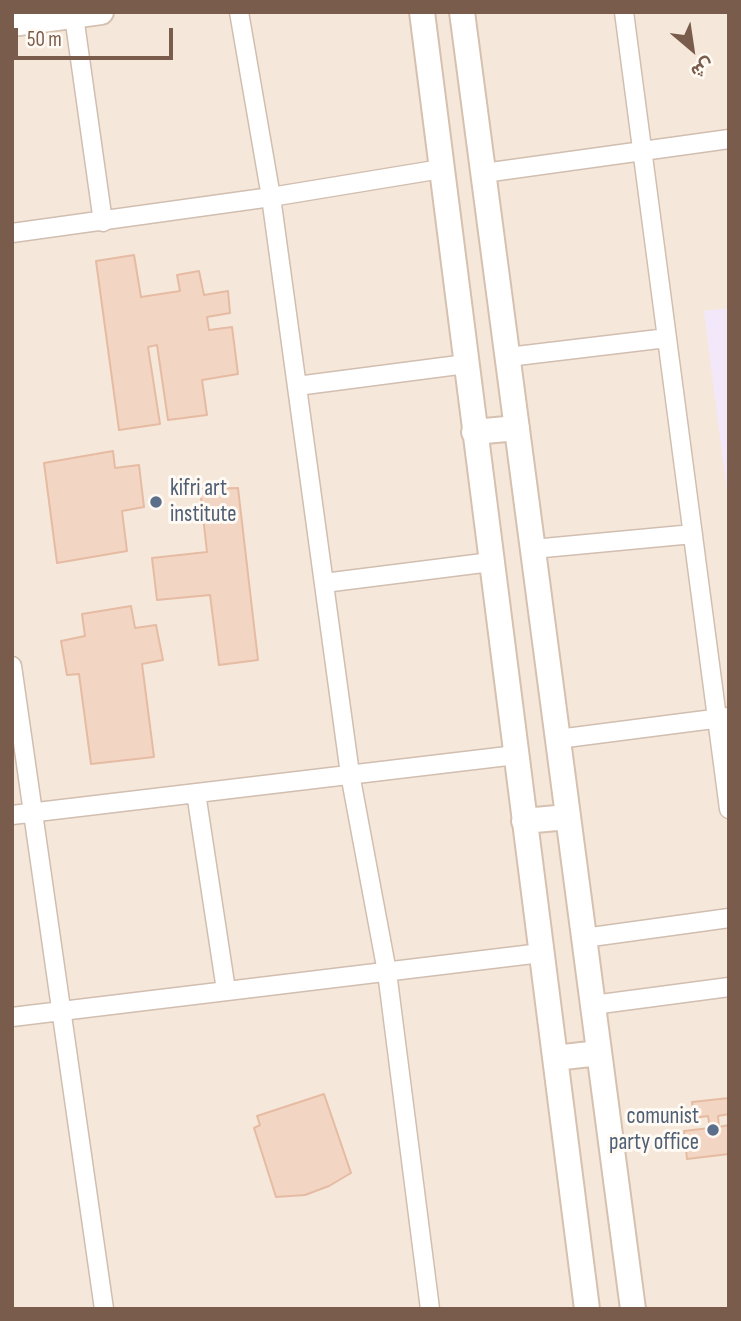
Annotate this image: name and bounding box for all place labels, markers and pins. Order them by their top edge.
place label: kifri art institute [170,475,236,529]
marker: kifri art institute [148,494,164,510]
place label: comunist party office [609,1103,699,1157]
marker: comunist party office [705,1122,721,1138]

